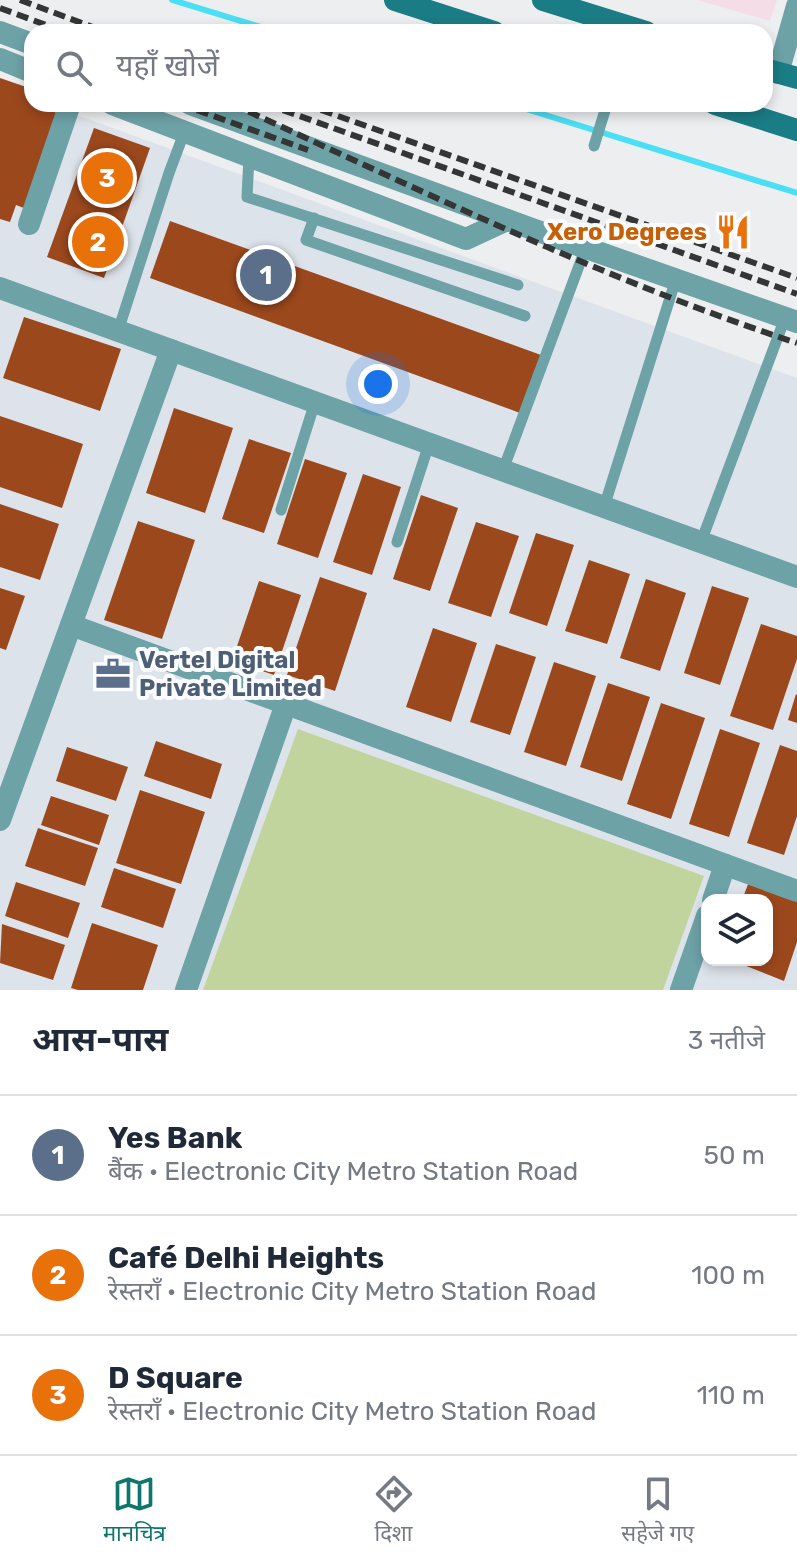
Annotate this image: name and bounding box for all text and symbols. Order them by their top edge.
search box [24,24,773,112]
icon: search [52,46,96,90]
text: यहाँ खोजें [116,48,219,84]
pin: 3 [81,148,133,208]
pin: 2 [72,212,124,272]
restaurant icon: Xero Degrees [714,213,752,251]
place label: Xero Degrees [547,218,707,246]
pin: 1 [240,245,292,305]
your location [358,364,398,404]
place label: Vertel Digital Private Limited [139,646,322,702]
office icon: Vertel Digital Private Limited [94,655,132,693]
map controls [701,894,773,966]
button: layers [701,894,773,966]
text: आस-पास [32,1019,168,1060]
text: 3 नतीजे [688,1025,765,1056]
text: Yes Bank [108,1120,242,1156]
text: 1 [52,1140,64,1171]
text: 50 m [704,1140,765,1171]
text: बैंक · Electronic City Metro Station Road [108,1156,578,1187]
text: Café Delhi Heights [108,1240,384,1276]
text: 2 [50,1260,66,1291]
text: 100 m [691,1260,765,1291]
text: रेस्तराँ · Electronic City Metro Station Road [108,1276,596,1307]
text: D Square [108,1360,243,1396]
text: 3 [49,1380,67,1411]
text: 110 m [697,1380,765,1411]
text: रेस्तराँ · Electronic City Metro Station Road [108,1396,596,1427]
tab: मानचित्र [103,1472,166,1550]
tab: दिशा [372,1472,416,1550]
tab: सहेजे गए [621,1472,694,1550]

